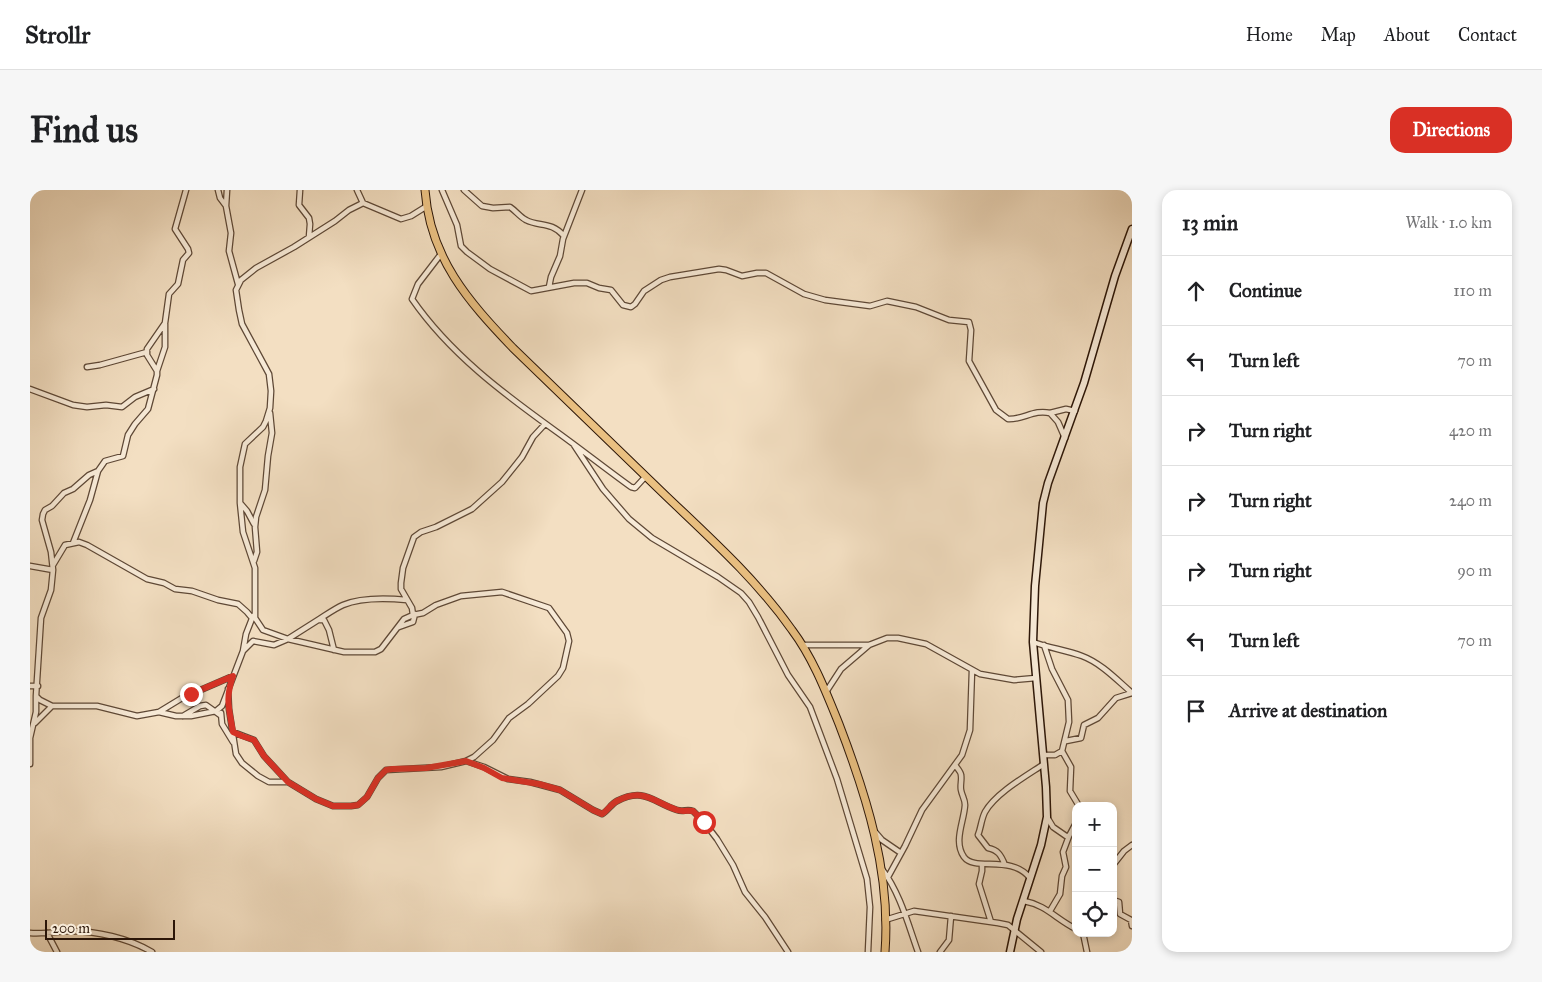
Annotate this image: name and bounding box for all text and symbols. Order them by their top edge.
text: Strollr [25,20,90,50]
text: Home [1246,24,1293,46]
text: Map [1321,24,1356,46]
text: About [1384,24,1430,46]
text: Contact [1458,24,1517,46]
button: Directions [1390,107,1512,153]
text: Find us [30,109,138,152]
text: 13 min [1182,210,1238,236]
text: Walk · 1.0 km [1405,213,1492,232]
icon: ahead [1182,277,1210,305]
text: Continue [1229,279,1302,302]
text: 110 m [1453,281,1492,300]
icon: left [1182,347,1210,375]
text: Turn left [1229,349,1299,372]
text: 70 m [1457,351,1492,370]
icon: right [1182,417,1210,445]
text: Turn right [1229,419,1312,442]
text: 420 m [1449,421,1492,440]
icon: right [1182,487,1210,515]
text: Turn right [1229,489,1312,512]
text: 240 m [1449,491,1492,510]
icon: right [1182,557,1210,585]
text: Turn right [1229,559,1312,582]
text: 90 m [1457,561,1492,580]
icon: left [1182,627,1210,655]
text: Turn left [1229,629,1299,652]
text: 70 m [1457,631,1492,650]
route end [180,683,203,706]
icon: arrive [1182,697,1210,725]
text: Arrive at destination [1229,699,1387,722]
map controls [1072,802,1117,937]
button: + [1072,802,1117,847]
route start [693,811,716,834]
button: − [1072,847,1117,892]
button: locate [1072,892,1117,937]
scale bar [45,917,175,940]
text: 200 m [52,920,90,937]

